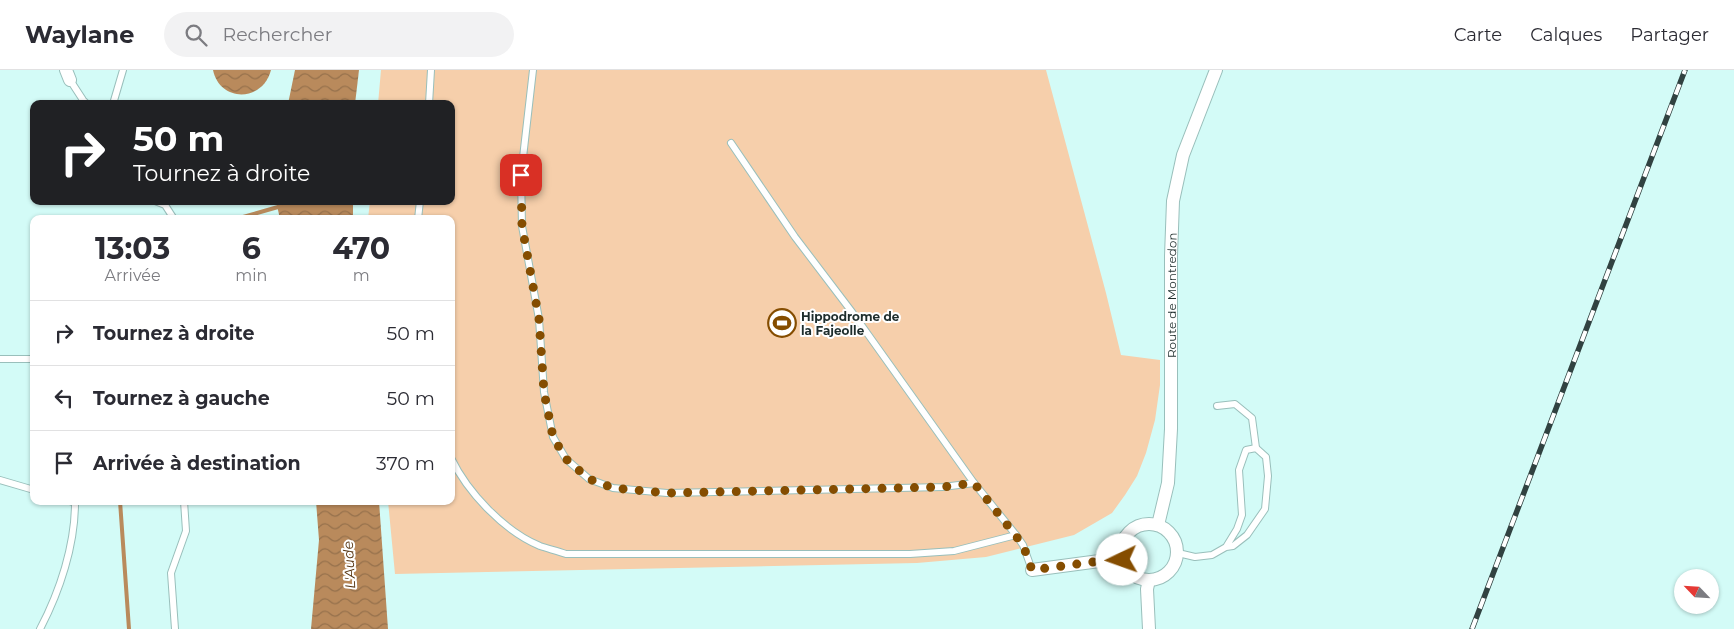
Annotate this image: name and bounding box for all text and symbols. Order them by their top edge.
search box [164,12,514,57]
text: Waylane [25,20,134,49]
icon: search [182,21,210,49]
text: Rechercher [222,23,332,46]
text: Carte [1454,24,1502,46]
text: Calques [1530,24,1602,46]
text: Partager [1630,24,1709,46]
text: 50 m [133,117,224,160]
icon: right [50,120,115,185]
pin [500,154,542,196]
text: Tournez à droite [133,160,310,187]
icon: arrive [507,161,535,189]
text: 13:03 [95,230,170,267]
text: 6 [242,230,261,267]
text: 470 [332,230,390,267]
street label: Route de Montredon [1163,232,1179,358]
text: Arrivée [105,266,161,285]
text: min [235,266,267,285]
text: m [353,266,370,285]
sports icon: Hippodrome de la Fajeolle [767,308,797,338]
place label: Hippodrome de la Fajeolle [801,309,900,338]
icon: right [50,319,78,347]
text: Tournez à droite [93,322,254,345]
text: 50 m [387,322,435,345]
icon: left [50,384,78,412]
text: Tournez à gauche [93,387,270,410]
text: 50 m [387,387,435,410]
icon: arrive [50,449,78,477]
text: Arrivée à destination [93,452,301,475]
text: 370 m [376,452,435,475]
position arrow [1095,533,1147,585]
water label: L'Aude [339,541,359,589]
north arrow [1674,569,1719,614]
map controls [1674,569,1719,614]

